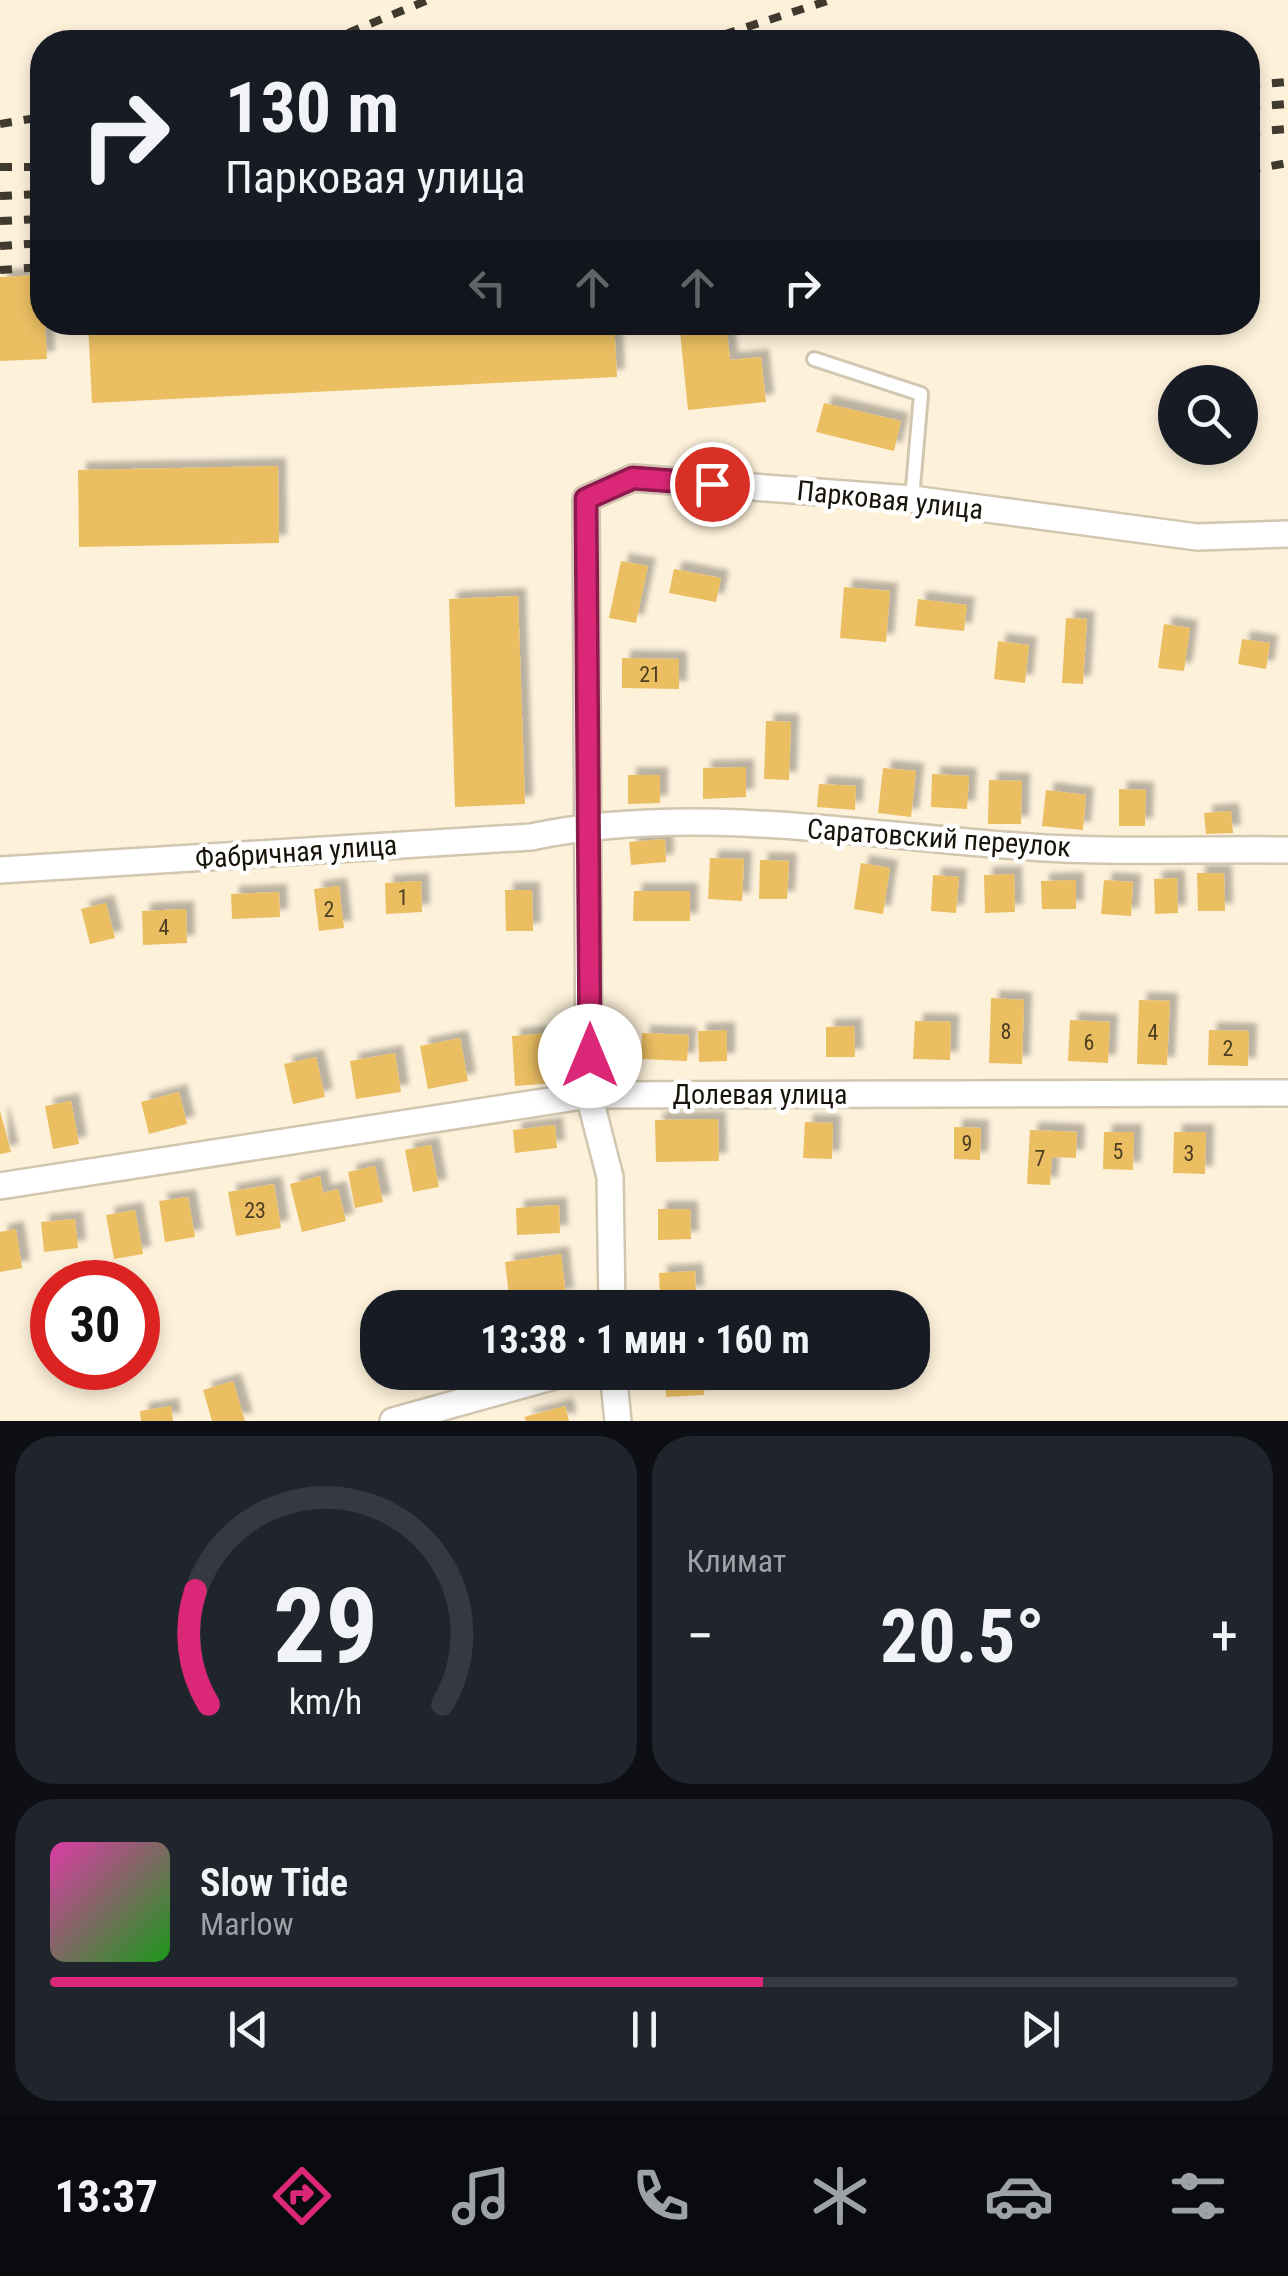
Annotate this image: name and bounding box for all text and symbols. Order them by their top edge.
text: 130 m [225,67,399,149]
icon: right [60,70,190,200]
text: Парковая улица [225,151,526,204]
icon: left [460,260,515,315]
icon: ahead [565,260,620,315]
icon: ahead [670,260,725,315]
icon: right [775,260,830,315]
map controls [1158,365,1258,465]
button: search [1158,365,1258,465]
pin [670,442,755,527]
icon: arrive [685,457,740,512]
street label: Парковая улица [795,474,985,526]
house number: 21 [639,662,661,687]
street label: Саратовский переулок [806,812,1072,864]
street label: Фабричная улица [194,828,398,876]
house number: 1 [398,885,408,910]
house number: 2 [324,897,334,922]
house number: 4 [159,915,170,940]
position arrow [538,1004,642,1108]
house number: 8 [1001,1019,1011,1044]
house number: 4 [1148,1020,1159,1045]
house number: 6 [1084,1030,1094,1055]
house number: 2 [1223,1036,1233,1061]
street label: Долевая улица [673,1078,847,1111]
house number: 9 [962,1131,972,1156]
house number: 5 [1113,1139,1123,1164]
house number: 3 [1184,1141,1194,1166]
house number: 7 [1035,1146,1045,1171]
house number: 23 [244,1198,266,1223]
speed limit sign: 30 [30,1260,160,1390]
text: 13:38 · 1 мин · 160 m [480,1318,810,1362]
text: Климат [687,1542,786,1580]
text: 29 [273,1566,378,1687]
text: 20.5° [880,1592,1045,1680]
text: − [687,1604,714,1668]
text: + [1211,1604,1238,1668]
text: km/h [289,1681,363,1723]
text: Slow Tide [200,1861,348,1905]
text: Marlow [200,1905,293,1943]
icon: previous [221,2002,276,2057]
icon: pause [617,2002,672,2057]
icon: next [1013,2002,1068,2057]
icon: directions [267,2161,337,2231]
icon: music [446,2161,516,2231]
icon: phone [626,2161,696,2231]
icon: climate [805,2161,875,2231]
icon: car [984,2161,1054,2231]
icon: filters [1163,2161,1233,2231]
text: 13:37 [55,2170,158,2223]

